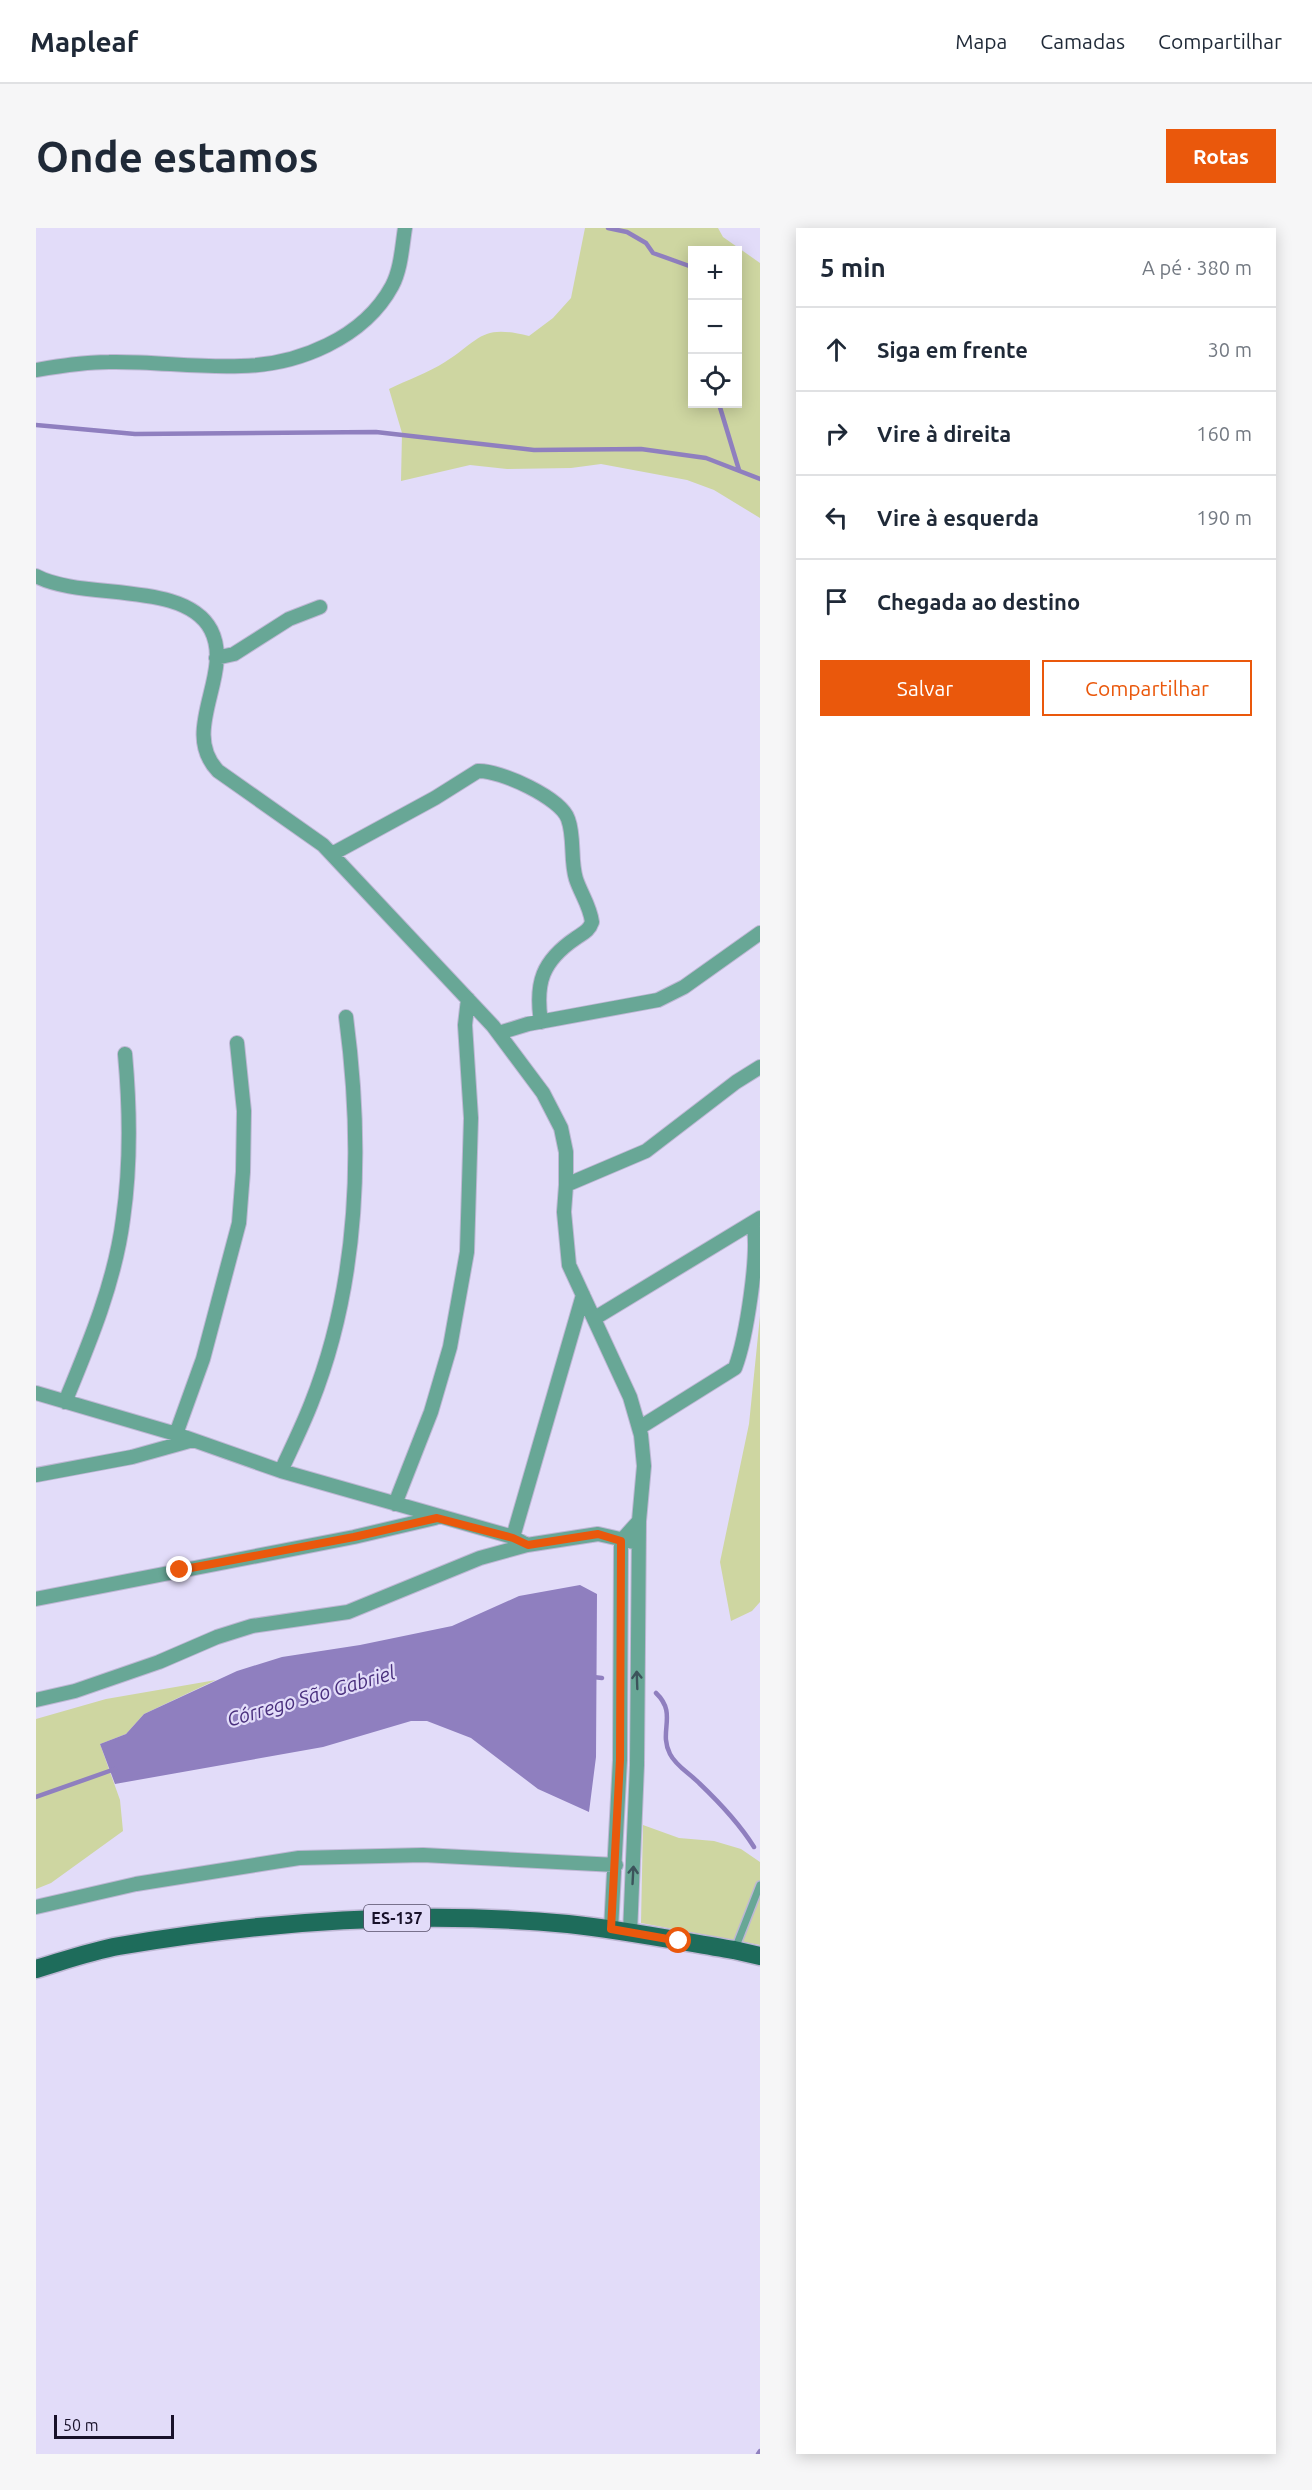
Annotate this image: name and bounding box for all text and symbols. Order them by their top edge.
text: Mapleaf [30,26,138,57]
text: Mapa [955,29,1007,53]
text: Camadas [1040,29,1125,53]
text: Compartilhar [1158,29,1282,53]
button: Rotas [1166,129,1276,183]
text: Onde estamos [36,133,319,180]
map controls [688,246,742,408]
button: + [688,246,742,300]
text: 5 min [820,253,886,282]
text: A pé · 380 m [1142,256,1252,279]
button: − [688,300,742,354]
icon: ahead [820,333,853,366]
text: Siga em frente [877,337,1028,362]
text: 30 m [1208,338,1252,361]
button: locate [688,354,742,408]
icon: right [820,417,853,450]
text: Vire à direita [877,421,1011,446]
text: 160 m [1196,422,1252,445]
icon: left [820,501,853,534]
text: Vire à esquerda [877,505,1039,530]
text: 190 m [1196,506,1252,529]
icon: arrive [820,585,853,618]
text: Chegada ao destino [877,589,1080,614]
button: Salvar [820,660,1030,716]
button: Compartilhar [1042,660,1252,716]
route end [166,1556,192,1582]
water label: Córrego São Gabriel [224,1660,398,1731]
one-way arrow [631,1670,642,1690]
one-way arrow [627,1865,638,1885]
road number: ES-137 [364,1905,430,1931]
route start [665,1927,691,1953]
scale bar [54,2412,174,2440]
text: 50 m [63,2416,99,2434]

